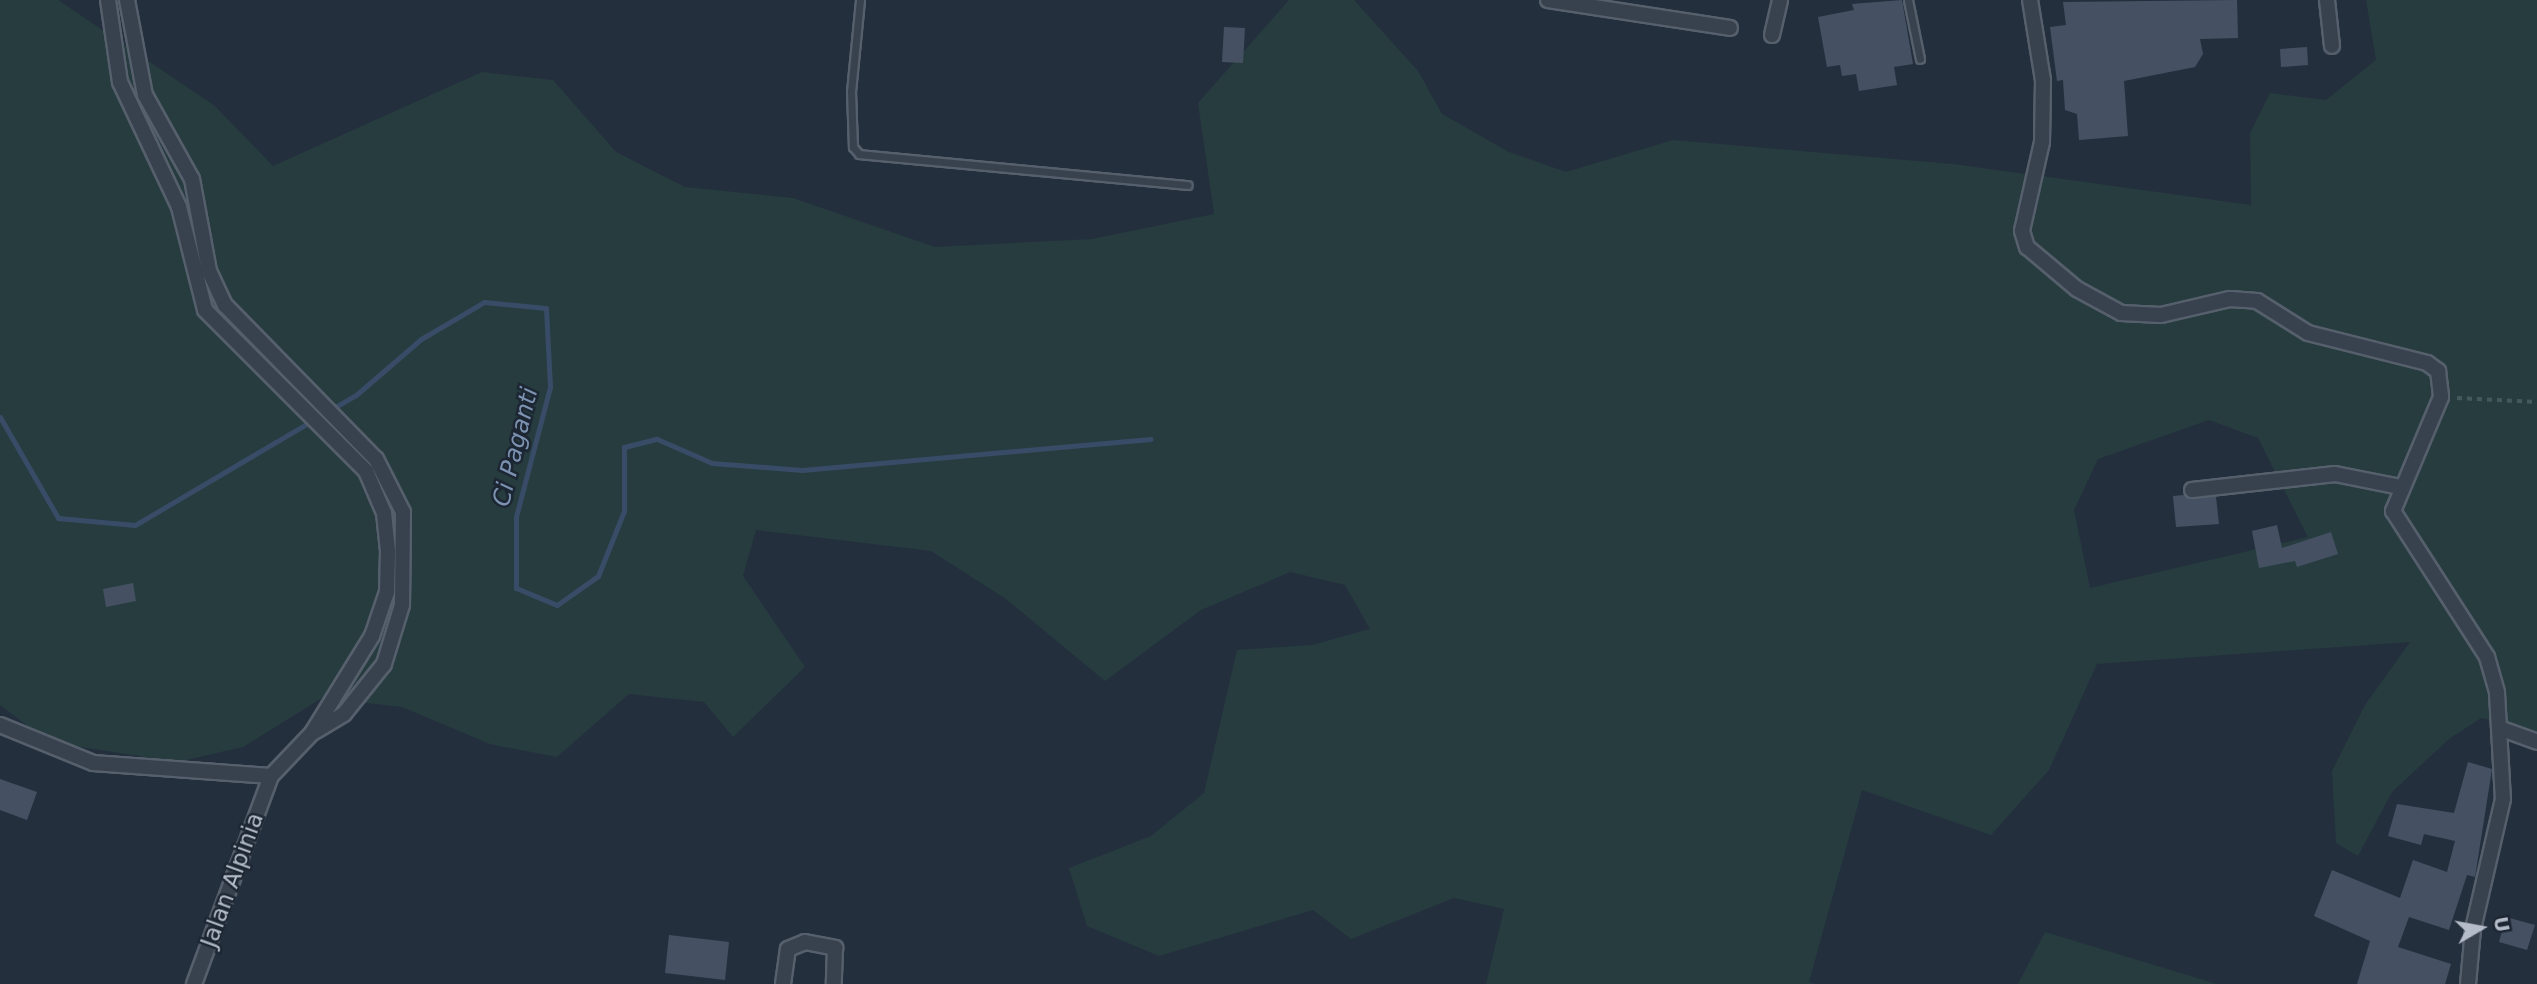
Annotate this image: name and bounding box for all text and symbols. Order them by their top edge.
water label: Ci Paganti [487,385,545,509]
street label: Jalan Alpinia [195,809,269,951]
north arrow [2446,893,2516,963]
text: U [2490,915,2514,934]

